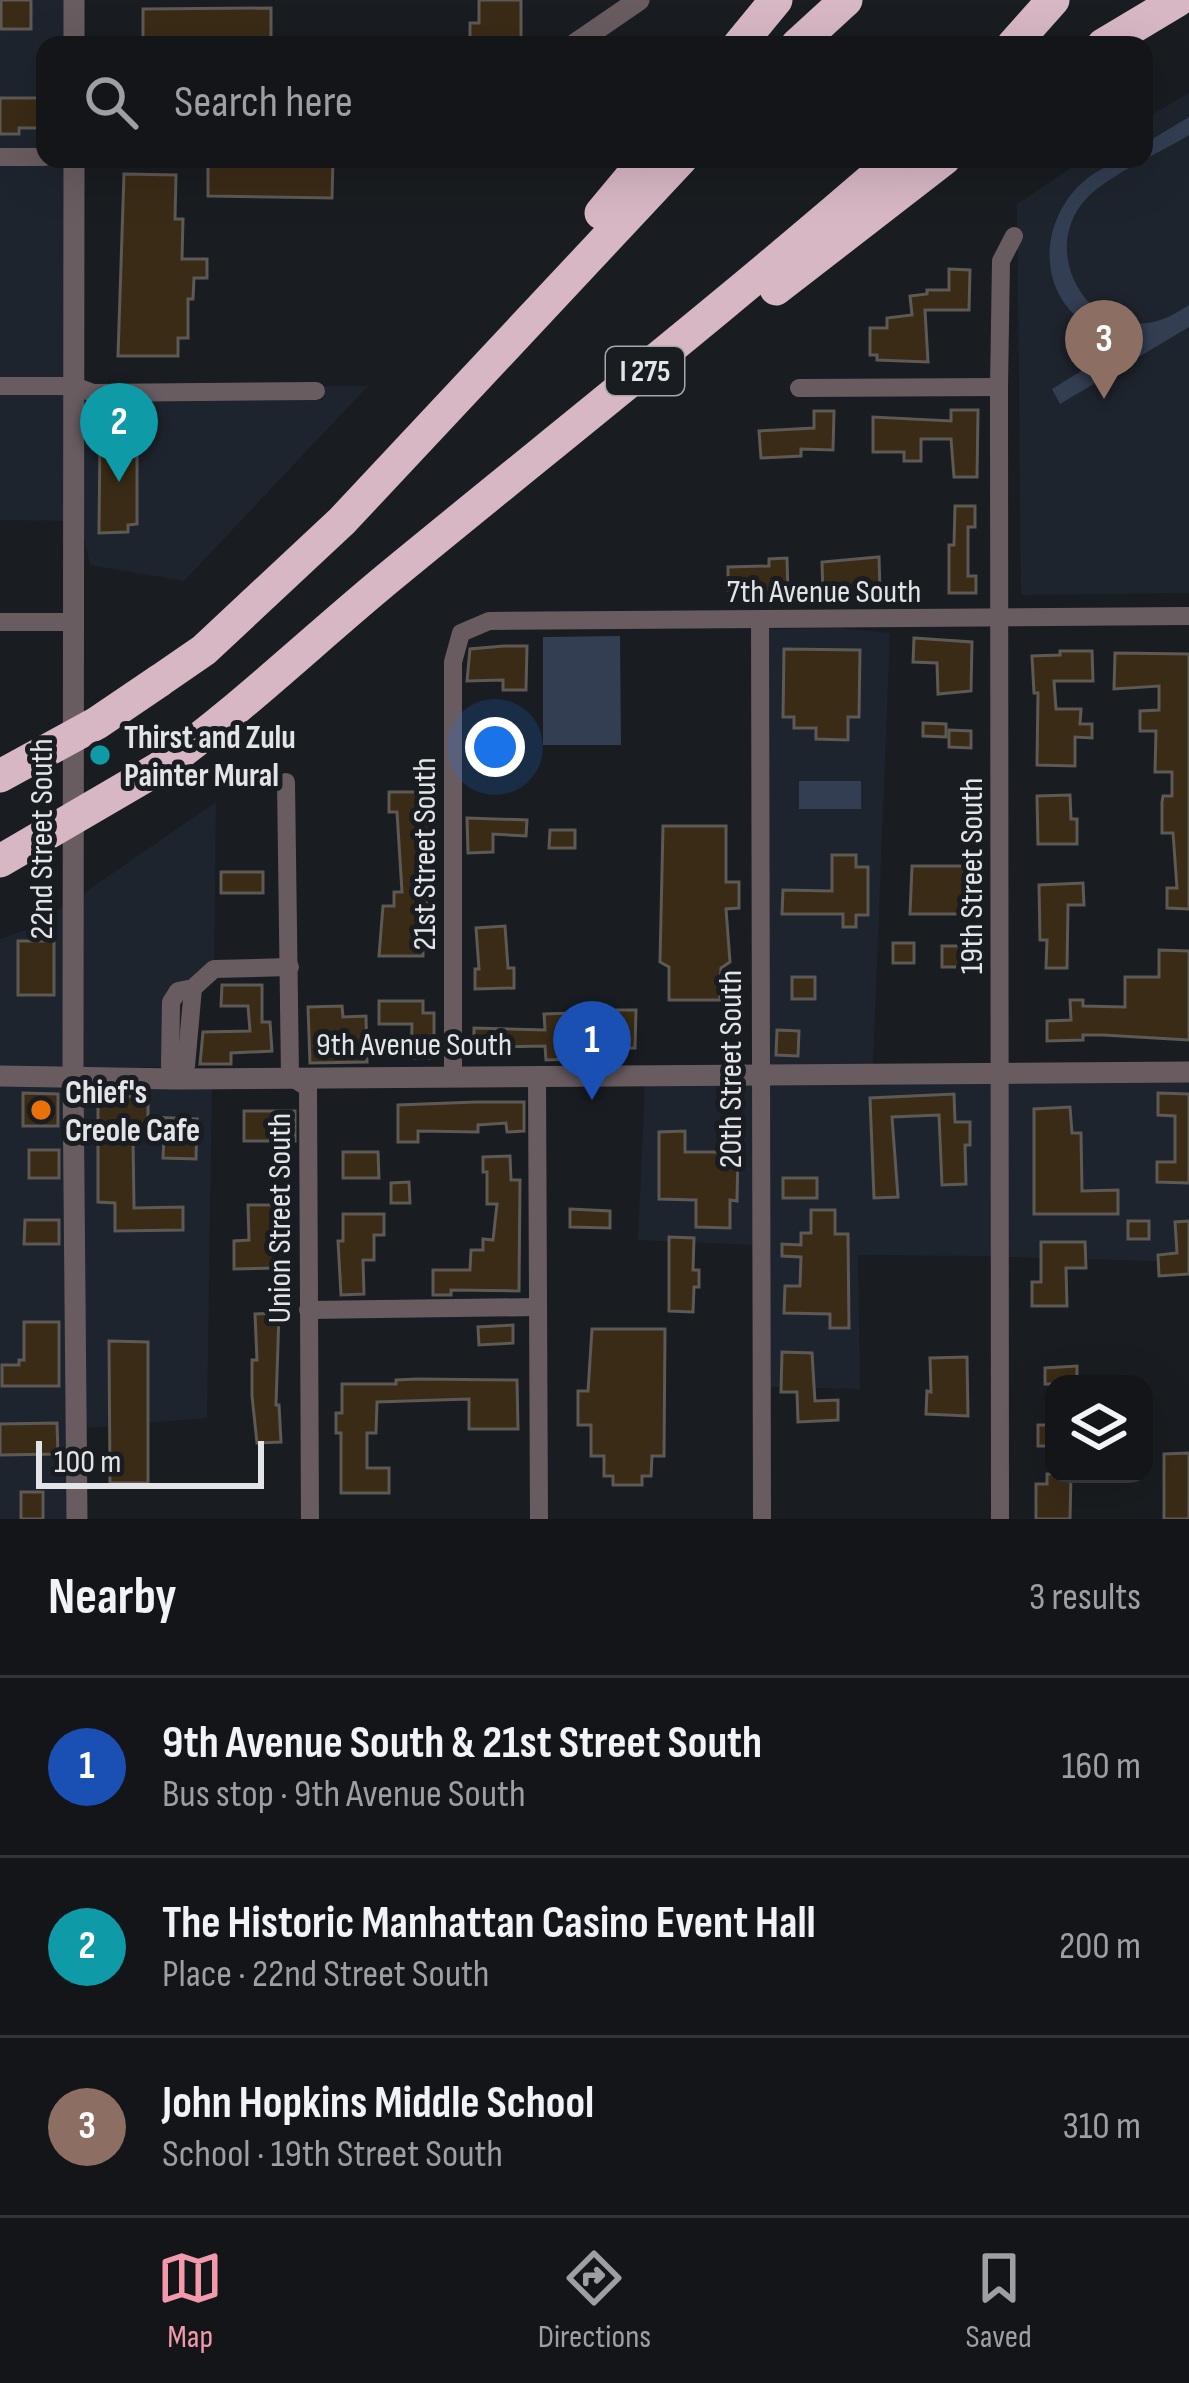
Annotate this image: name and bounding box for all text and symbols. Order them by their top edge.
search box [36,36,1153,168]
icon: search [78,69,144,135]
text: Search here [174,75,353,130]
pin: 3 [1065,300,1143,399]
road number: I 275 [606,347,684,395]
pin: 2 [80,383,158,482]
street label: 7th Avenue South [727,572,921,612]
your location [465,717,525,777]
place label: Thirst and Zulu Painter Mural [124,718,296,796]
street label: 22nd Street South [22,738,62,940]
marker: Thirst and Zulu Painter Mural [87,742,113,768]
street label: 21st Street South [405,757,445,951]
street label: 19th Street South [952,778,992,974]
street label: 20th Street South [711,970,751,1168]
pin: 1 [553,1001,631,1100]
street label: 9th Avenue South [316,1025,512,1065]
place label: Chief's Creole Cafe [65,1073,200,1151]
marker: Chief's Creole Cafe [28,1097,54,1123]
street label: Union Street South [260,1113,300,1323]
map controls [1045,1375,1153,1483]
button: layers [1045,1375,1153,1483]
scale bar [36,1435,264,1488]
text: 100 m [54,1442,121,1482]
text: Nearby [48,1567,177,1628]
text: 3 results [1029,1574,1141,1621]
text: 9th Avenue South & 21st Street South [162,1716,762,1771]
text: 1 [79,1743,95,1790]
text: 160 m [1062,1743,1141,1790]
text: Bus stop · 9th Avenue South [162,1771,526,1818]
text: The Historic Manhattan Casino Event Hall [162,1896,816,1951]
text: 2 [78,1923,96,1970]
text: 200 m [1059,1923,1141,1970]
text: Place · 22nd Street South [162,1951,490,1998]
text: John Hopkins Middle School [162,2076,594,2131]
text: 3 [78,2103,96,2150]
text: 310 m [1062,2103,1141,2150]
text: School · 19th Street South [162,2131,503,2178]
tab: Map [157,2245,223,2357]
tab: Directions [538,2245,651,2357]
tab: Saved [966,2245,1032,2357]

